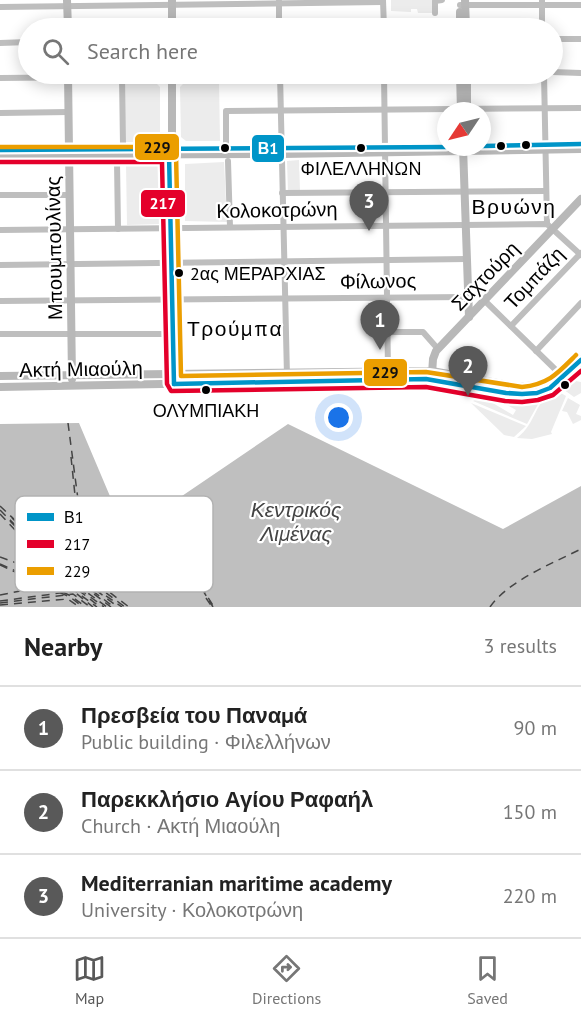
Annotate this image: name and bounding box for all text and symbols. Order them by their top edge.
search box [18,18,563,84]
icon: search [39,35,72,68]
text: Search here [87,37,198,65]
north arrow [437,102,491,156]
line badge: 229 [134,133,180,161]
line badge: Β1 [251,134,285,163]
text: 229 [143,137,171,157]
text: Β1 [258,138,278,158]
unlabelled marker [520,139,532,151]
unlabelled marker [495,140,507,152]
unlabelled marker [219,142,231,154]
marker: ΦΙΛΕΛΛΗΝΩΝ [355,142,367,154]
place label: ΦΙΛΕΛΛΗΝΩΝ [301,157,421,180]
street label: Μπουμπουλίνας [40,175,68,320]
pin: 3 [350,182,388,231]
line badge: 217 [140,189,186,218]
text: 217 [149,193,177,213]
district label: Βρυώνη [471,193,557,220]
street label: Κολοκοτρώνη [216,196,338,224]
street label: Σαχτούρη [446,236,524,316]
street label: Τομπάζη [498,241,570,315]
place label: 2ας ΜΕΡΑΡΧΙΑΣ [190,262,326,285]
marker: 2ας ΜΕΡΑΡΧΙΑΣ [173,267,185,279]
street label: Φίλωνος [340,267,417,295]
pin: 1 [360,300,400,350]
district label: Τρούμπα [187,315,283,342]
pin: 2 [448,346,488,396]
street label: Ακτή Μιαούλη [19,355,143,383]
line badge: 229 [363,358,408,387]
text: 229 [371,362,399,382]
unlabelled marker [559,379,571,391]
marker: ΟΛΥΜΠΙΑΚΗ [200,384,212,396]
place label: ΟΛΥΜΠΙΑΚΗ [153,399,259,422]
your location [324,403,353,432]
legend [15,496,213,592]
water label: Κεντρικός Λιμένας [251,496,342,547]
text: Β1 [64,507,83,527]
text: 217 [64,534,90,554]
text: 229 [64,561,90,581]
text: Nearby [24,630,102,663]
text: 3 results [484,633,557,659]
text: Πρεσβεία του Παναμά [81,701,307,729]
text: 1 [38,715,49,741]
text: 90 m [514,715,557,741]
text: Public building · Φιλελλήνων [81,729,331,755]
text: Παρεκκλήσιο Αγίου Ραφαήλ [81,785,373,813]
text: 2 [38,799,49,825]
text: 150 m [503,799,557,825]
text: Church · Ακτή Μιαούλη [81,813,280,839]
text: Mediterranian maritime academy [81,869,392,897]
text: 3 [38,883,49,909]
text: 220 m [503,883,557,909]
text: University · Κολοκοτρώνη [81,897,303,923]
tab: Map [73,952,106,1008]
tab: Directions [252,952,321,1008]
tab: Saved [467,952,508,1008]

